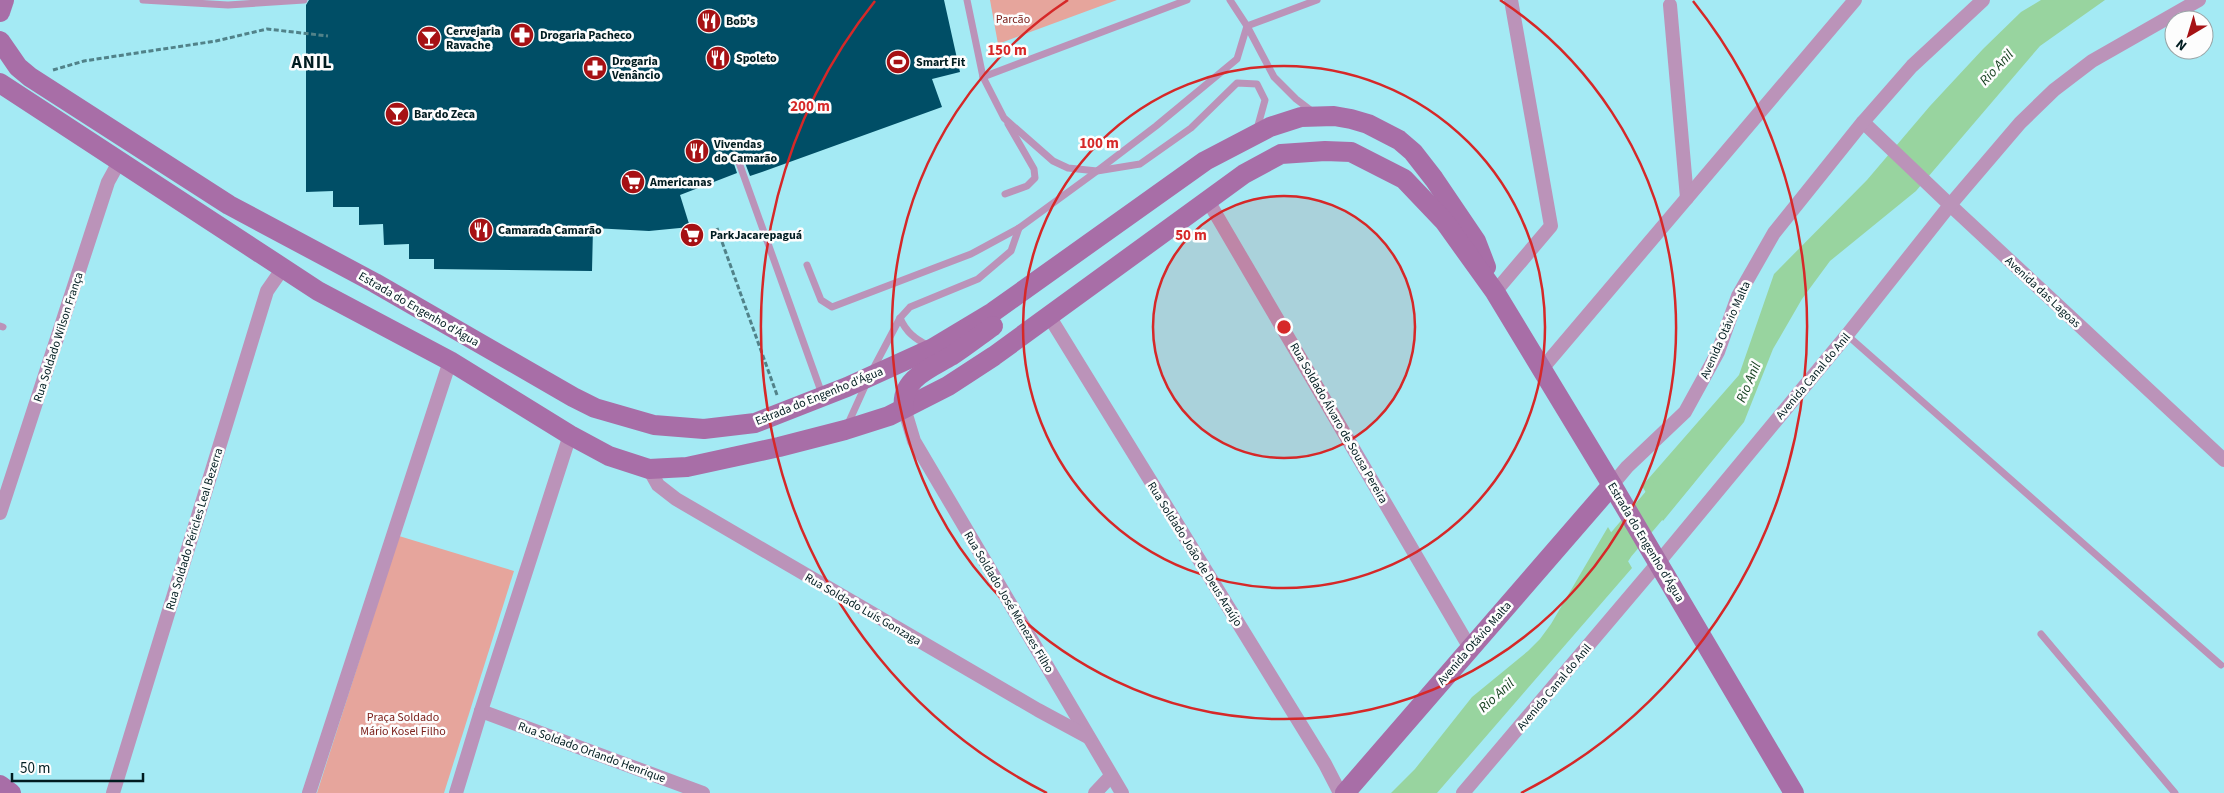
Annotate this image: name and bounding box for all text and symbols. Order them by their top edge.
restaurant icon: Bob's [696,8,722,34]
north arrow [2164,10,2214,60]
park label: Parcão [996,11,1030,28]
place label: Bob's [726,13,755,30]
pharmacy icon: Drogaria Pacheco [509,22,535,48]
place label: Cervejaria Ravache [446,23,501,54]
bar icon: Cervejaria Ravache [416,25,442,51]
place label: Drogaria Pacheco [540,27,632,44]
text: N [2172,34,2191,55]
text: 150 m [987,40,1027,61]
restaurant icon: Spoleto [705,45,731,71]
water label: Rio Anil [1975,45,2019,90]
sports icon: Smart Fit [885,49,911,75]
district label: ANIL [290,50,333,75]
place label: Spoleto [736,50,777,67]
place label: Drogaria Venâncio [611,53,661,84]
place label: Smart Fit [916,54,966,71]
pharmacy icon: Drogaria Venâncio [582,55,608,81]
text: 200 m [790,96,830,117]
bar icon: Bar do Zeca [384,101,410,127]
place label: Bar do Zeca [414,106,475,123]
text: 100 m [1079,133,1119,154]
place label: Vivendas do Camarão [713,136,778,167]
restaurant icon: Vivendas do Camarão [684,138,710,164]
supermarket icon: Americanas [620,169,646,195]
place label: Americanas [649,174,712,191]
restaurant icon: Camarada Camarão [468,217,494,243]
place label: Camarada Camarão [498,222,602,239]
supermarket icon: ParkJacarepaguá [679,222,705,248]
text: 50 m [1175,225,1207,246]
place label: ParkJacarepaguá [710,227,802,244]
street label: Avenida das Lagoas [2001,253,2084,332]
street label: Estrada do Engenho d'Água [355,268,482,351]
street label: Rua Soldado Wilson França [29,270,88,404]
street label: Avenida Otávio Malta [1696,279,1755,382]
centre of rings [1275,318,1293,336]
street label: Avenida Canal do Anil [1772,329,1855,423]
street label: Rua Soldado Álvaro de Sousa Pereira [1285,340,1392,507]
water label: Rio Anil [1731,359,1767,406]
street label: Estrada do Engenho d'Água [753,363,886,430]
street label: Rua Soldado Péricles Leal Bezerra [162,446,227,612]
street label: Rua Soldado João de Deus Araújo [1143,479,1246,630]
street label: Estrada do Engenho d'Água [1603,479,1688,605]
street label: Rua Soldado José Menezes Filho [960,528,1058,676]
street label: Rua Soldado Luís Gonzaga [801,569,924,650]
street label: Avenida Otávio Malta [1433,598,1515,689]
street label: Avenida Canal do Anil [1513,640,1596,734]
water label: Rio Anil [1474,674,1519,717]
park label: Praça Soldado Mário Kosel Filho [360,709,446,740]
street label: Rua Soldado Orlando Henrique [516,718,668,787]
scale bar [12,750,144,782]
text: 50 m [20,758,50,779]

